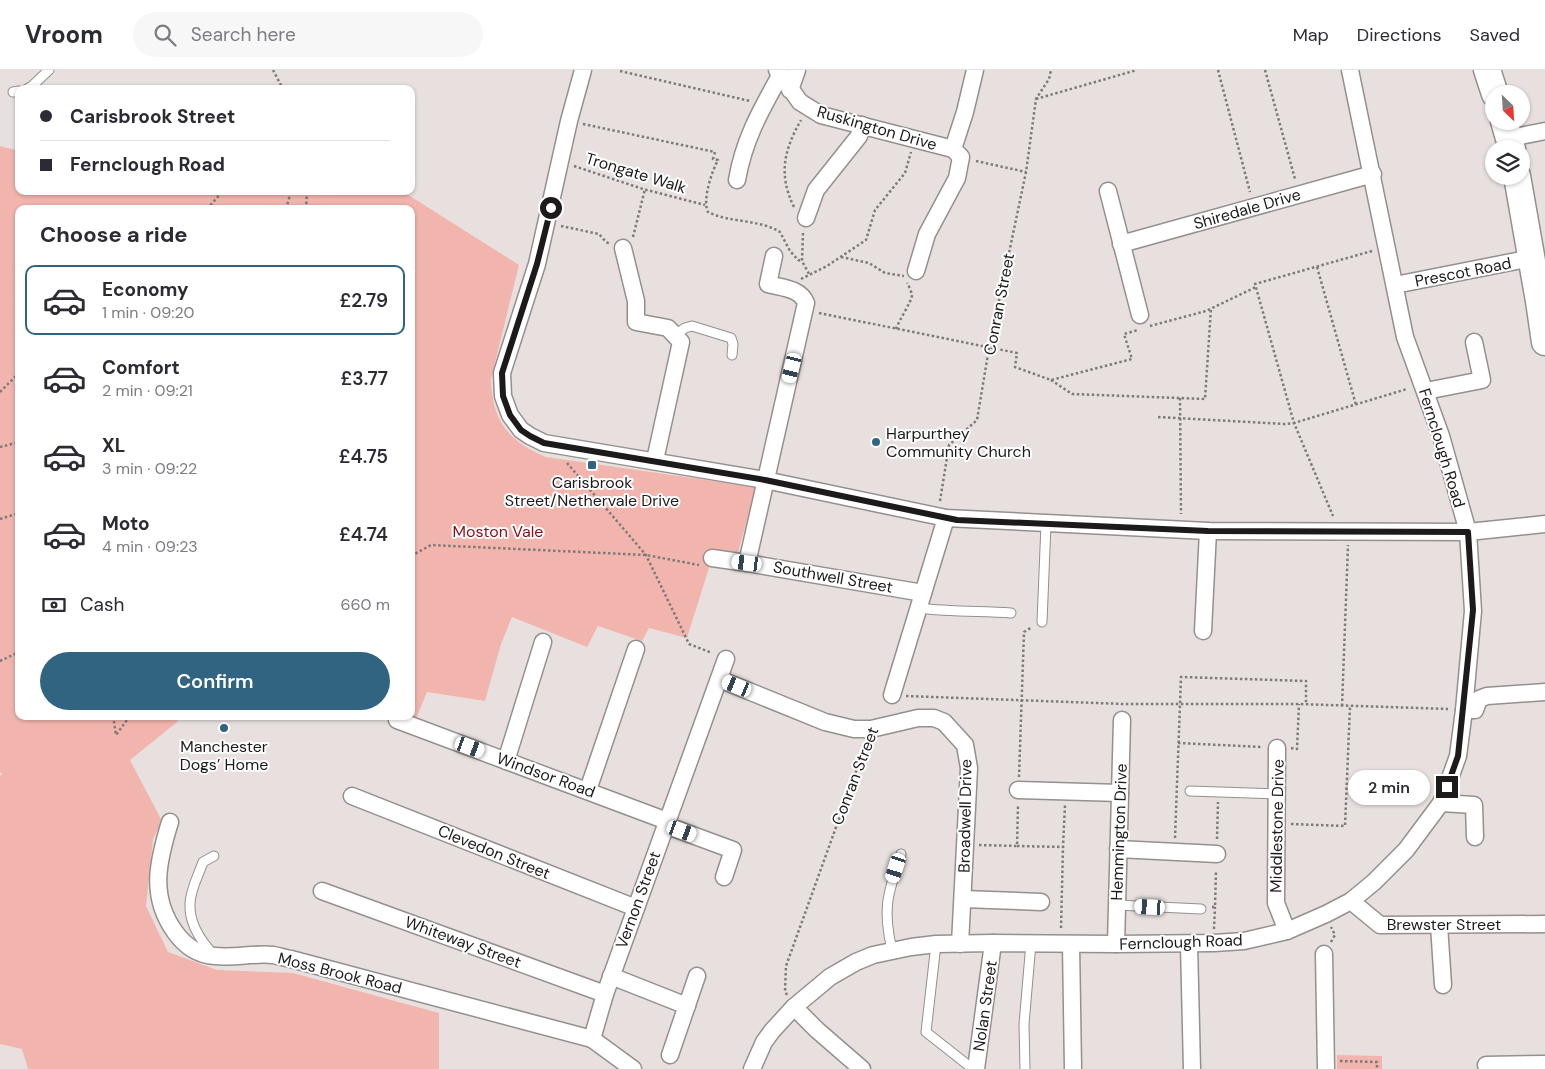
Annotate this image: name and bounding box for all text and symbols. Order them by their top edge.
search box [133,12,483,57]
text: Vroom [25,19,103,50]
icon: search [151,21,179,49]
text: Search here [191,22,296,47]
text: Map [1293,23,1329,47]
text: Directions [1357,23,1442,47]
text: Saved [1470,23,1520,47]
north arrow [1485,85,1530,130]
map controls [1485,85,1530,185]
street label: Ruskington Drive [815,101,939,155]
text: Carisbrook Street [70,104,235,129]
button: layers [1485,140,1530,185]
street label: Trongate Walk [583,148,689,198]
text: Fernclough Road [70,152,225,177]
street label: Shiredale Drive [1191,184,1303,234]
route start [540,197,562,219]
text: Choose a ride [40,220,188,249]
street label: Conran Street [979,251,1019,357]
street label: Prescot Road [1413,252,1513,292]
text: Economy [102,277,189,302]
icon: car [42,278,87,323]
text: £2.79 [339,288,388,313]
text: 1 min · 09:20 [102,302,194,323]
car [781,352,802,384]
text: Comfort [102,355,180,380]
icon: car [42,356,87,401]
text: £3.77 [341,366,388,391]
text: 2 min · 09:21 [102,380,193,401]
street label: Fernclough Road [1414,386,1470,510]
place label: Harpurthey Community Church [886,423,1031,462]
text: XL [102,433,125,458]
icon: car [42,434,87,479]
marker: Harpurthey Community Church [870,436,882,448]
text: £4.75 [339,444,388,469]
text: 3 min · 09:22 [102,458,197,479]
marker: Carisbrook Street/Nethervale Drive [586,459,598,471]
place label: Carisbrook Street/Nethervale Drive [505,472,679,511]
text: Moto [102,511,150,536]
icon: car [42,512,87,557]
park label: Moston Vale [453,521,543,542]
text: £4.74 [339,522,388,547]
text: 4 min · 09:23 [102,536,198,557]
car [731,554,762,572]
street label: Southwell Street [772,556,894,598]
icon: cash [40,591,68,619]
text: Cash [80,592,124,617]
text: 660 m [340,594,390,615]
button: Confirm [40,652,390,710]
car [720,673,753,699]
marker: Manchester Dogs’ Home [218,722,230,734]
street label: Conran Street [827,724,883,828]
car [453,735,486,759]
place label: Manchester Dogs’ Home [180,736,268,775]
street label: Windsor Road [494,747,598,803]
street label: Broadwell Drive [954,759,976,873]
street label: Middlestone Drive [1265,759,1289,893]
street label: Hemmington Drive [1106,763,1132,901]
callout: 2 min [1347,770,1430,804]
route end [1436,776,1458,798]
text: 2 min [1368,777,1410,798]
car [665,819,698,843]
street label: Clevedon Street [435,820,553,884]
street label: Vernon Street [611,848,665,952]
car [884,851,907,885]
car [1134,899,1165,915]
street label: Whiteway Street [402,911,524,973]
street label: Brewster Street [1387,914,1501,935]
street label: Fernclough Road [1119,929,1243,955]
street label: Moss Brook Road [276,947,404,999]
street label: Nolan Street [968,959,1002,1053]

